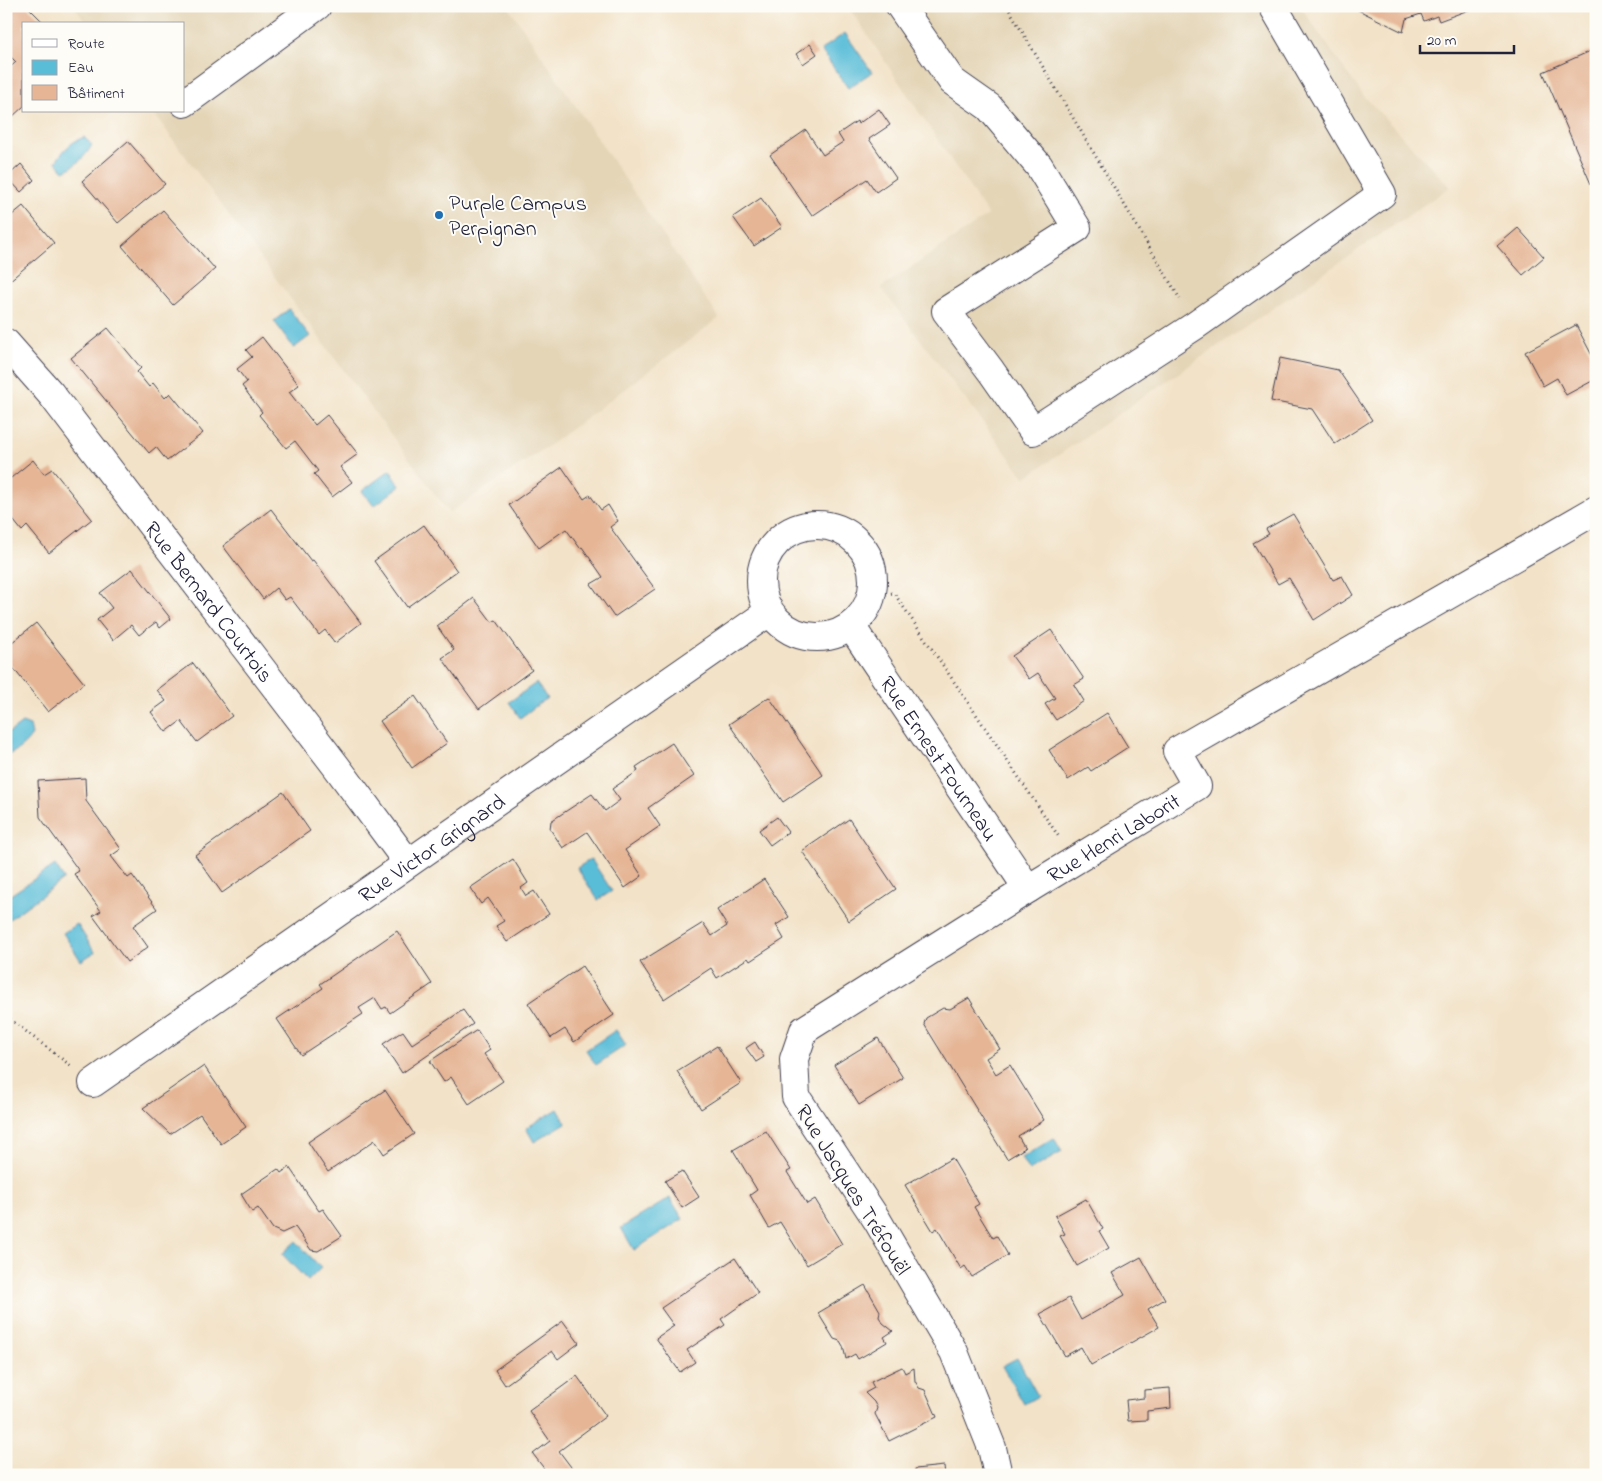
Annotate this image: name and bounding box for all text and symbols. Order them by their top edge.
legend [22,22,185,112]
scale bar [1420,22,1513,54]
text: 20 m [1427,30,1457,52]
text: Route [68,33,105,55]
text: Eau [68,57,94,79]
text: Bâtiment [67,83,125,105]
place label: Purple Campus Perpignan [449,189,587,247]
marker: Purple Campus Perpignan [433,209,445,221]
street label: Rue Bernard Courtois [135,515,280,691]
street label: Rue Ernest Fourneau [870,670,1005,849]
street label: Rue Henri Laborit [1042,786,1188,893]
street label: Rue Victor Grignard [353,787,513,912]
street label: Rue Jacques Tréfouël [786,1099,917,1282]

